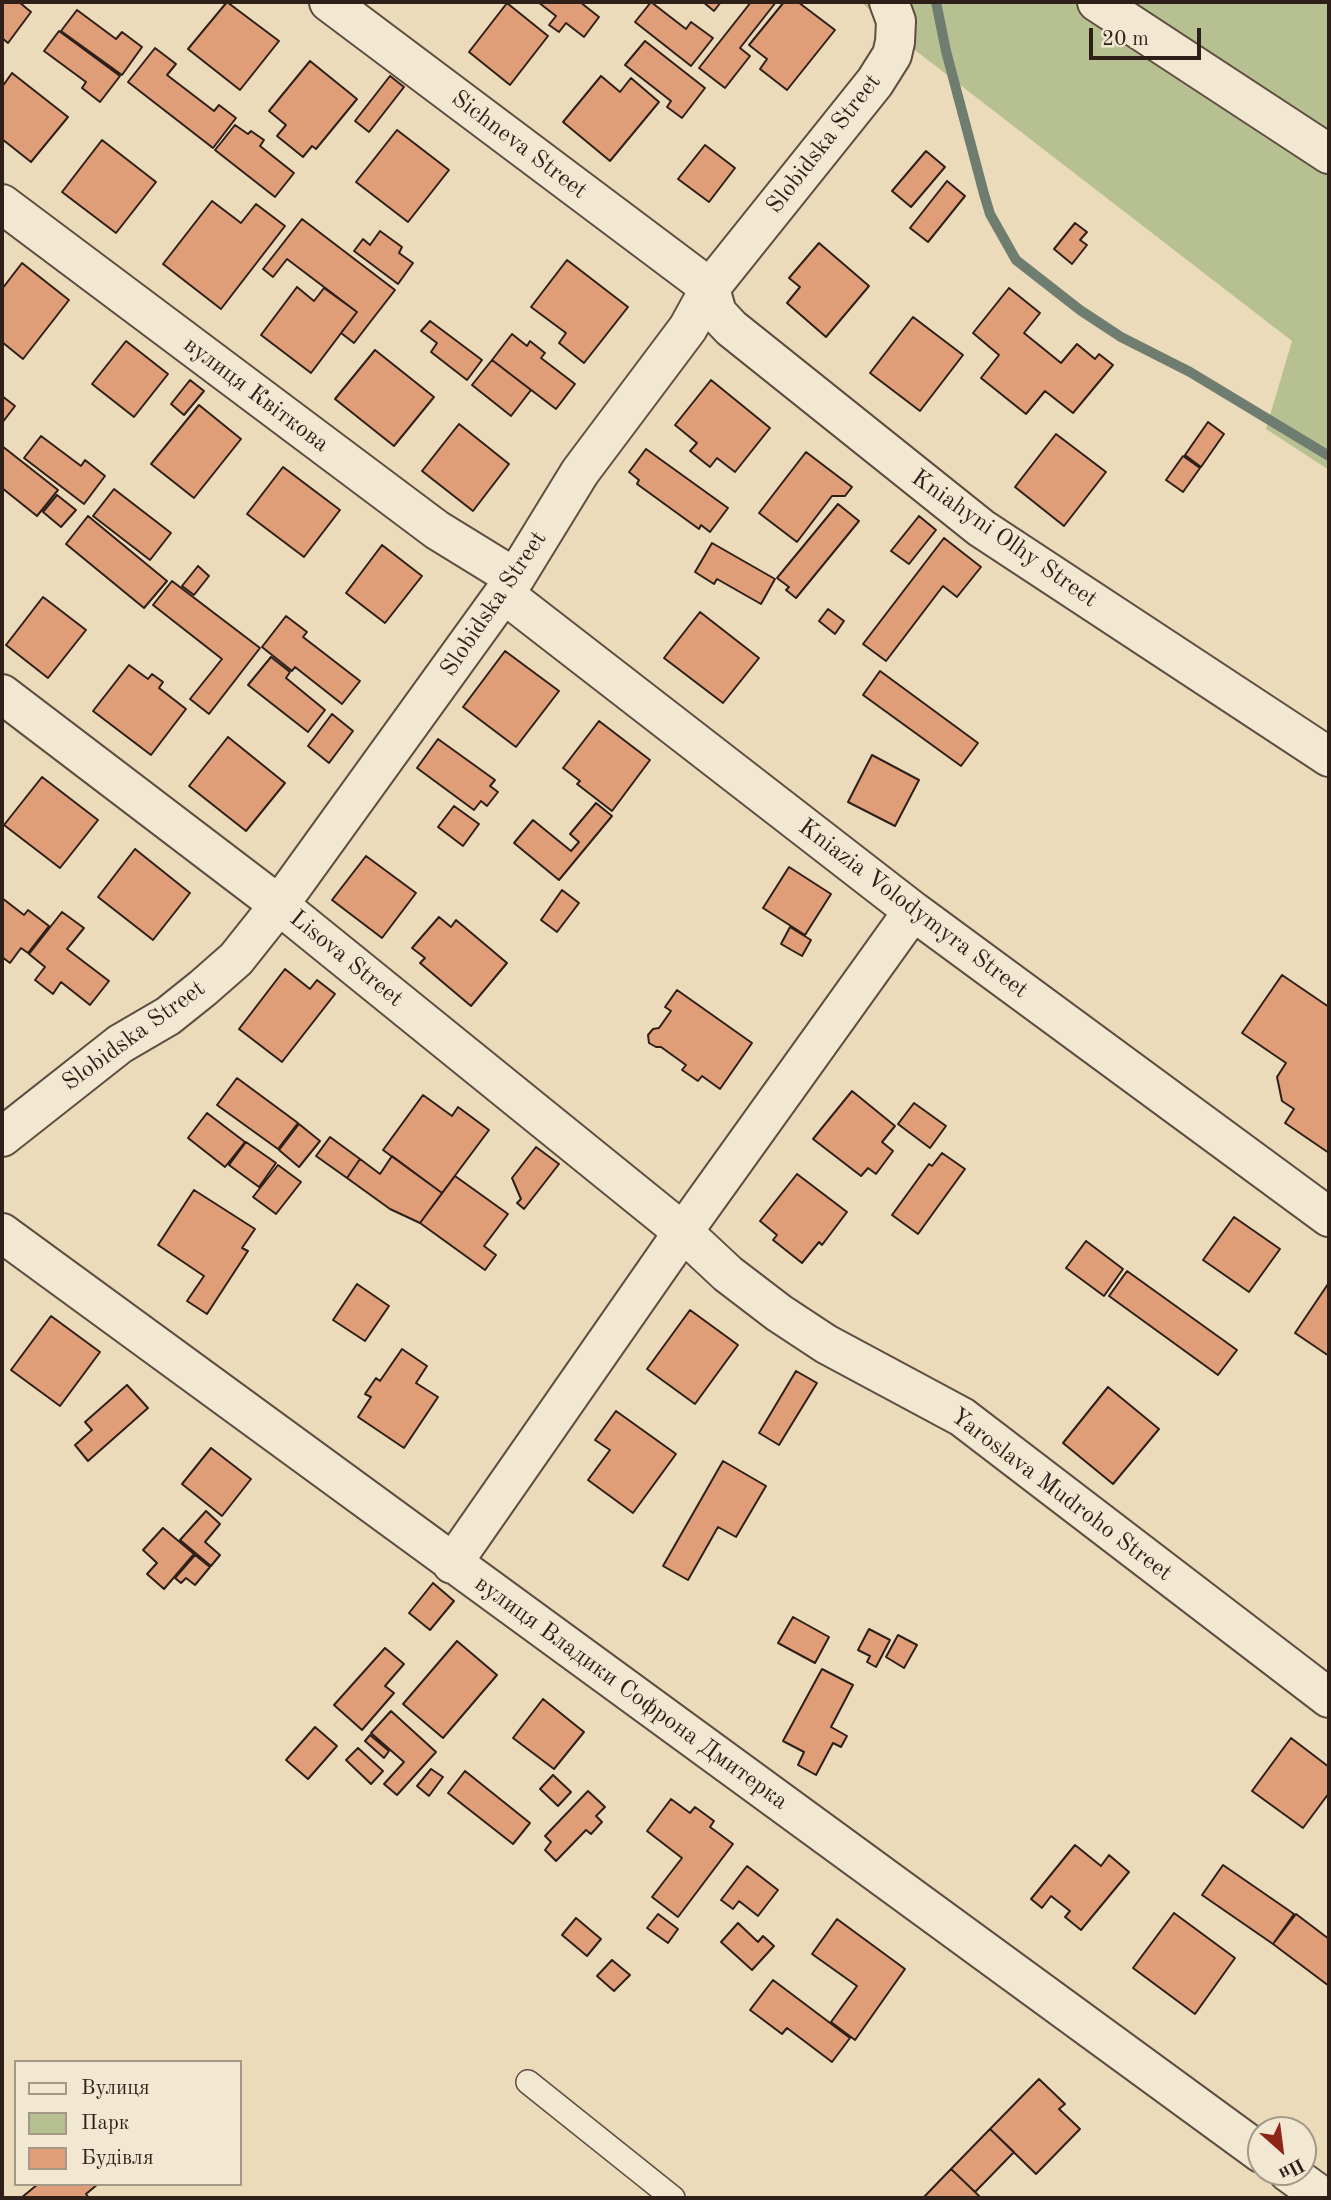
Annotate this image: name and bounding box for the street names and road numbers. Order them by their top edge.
street label: Slobidska Street [760,68,888,220]
street label: Sichneva Street [445,84,593,206]
street label: вулиця Квіткова [178,331,334,459]
street label: Kniahyni Olhy Street [905,464,1103,614]
street label: Slobidska Street [435,526,553,682]
street label: Kniazia Volodymyra Street [792,813,1034,1005]
street label: Lisova Street [283,904,409,1014]
street label: Slobidska Street [57,974,211,1098]
street label: Yaroslava Mudroho Street [944,1402,1178,1588]
street label: вулиця Владики Софрона Дмитерка [469,1570,793,1816]

